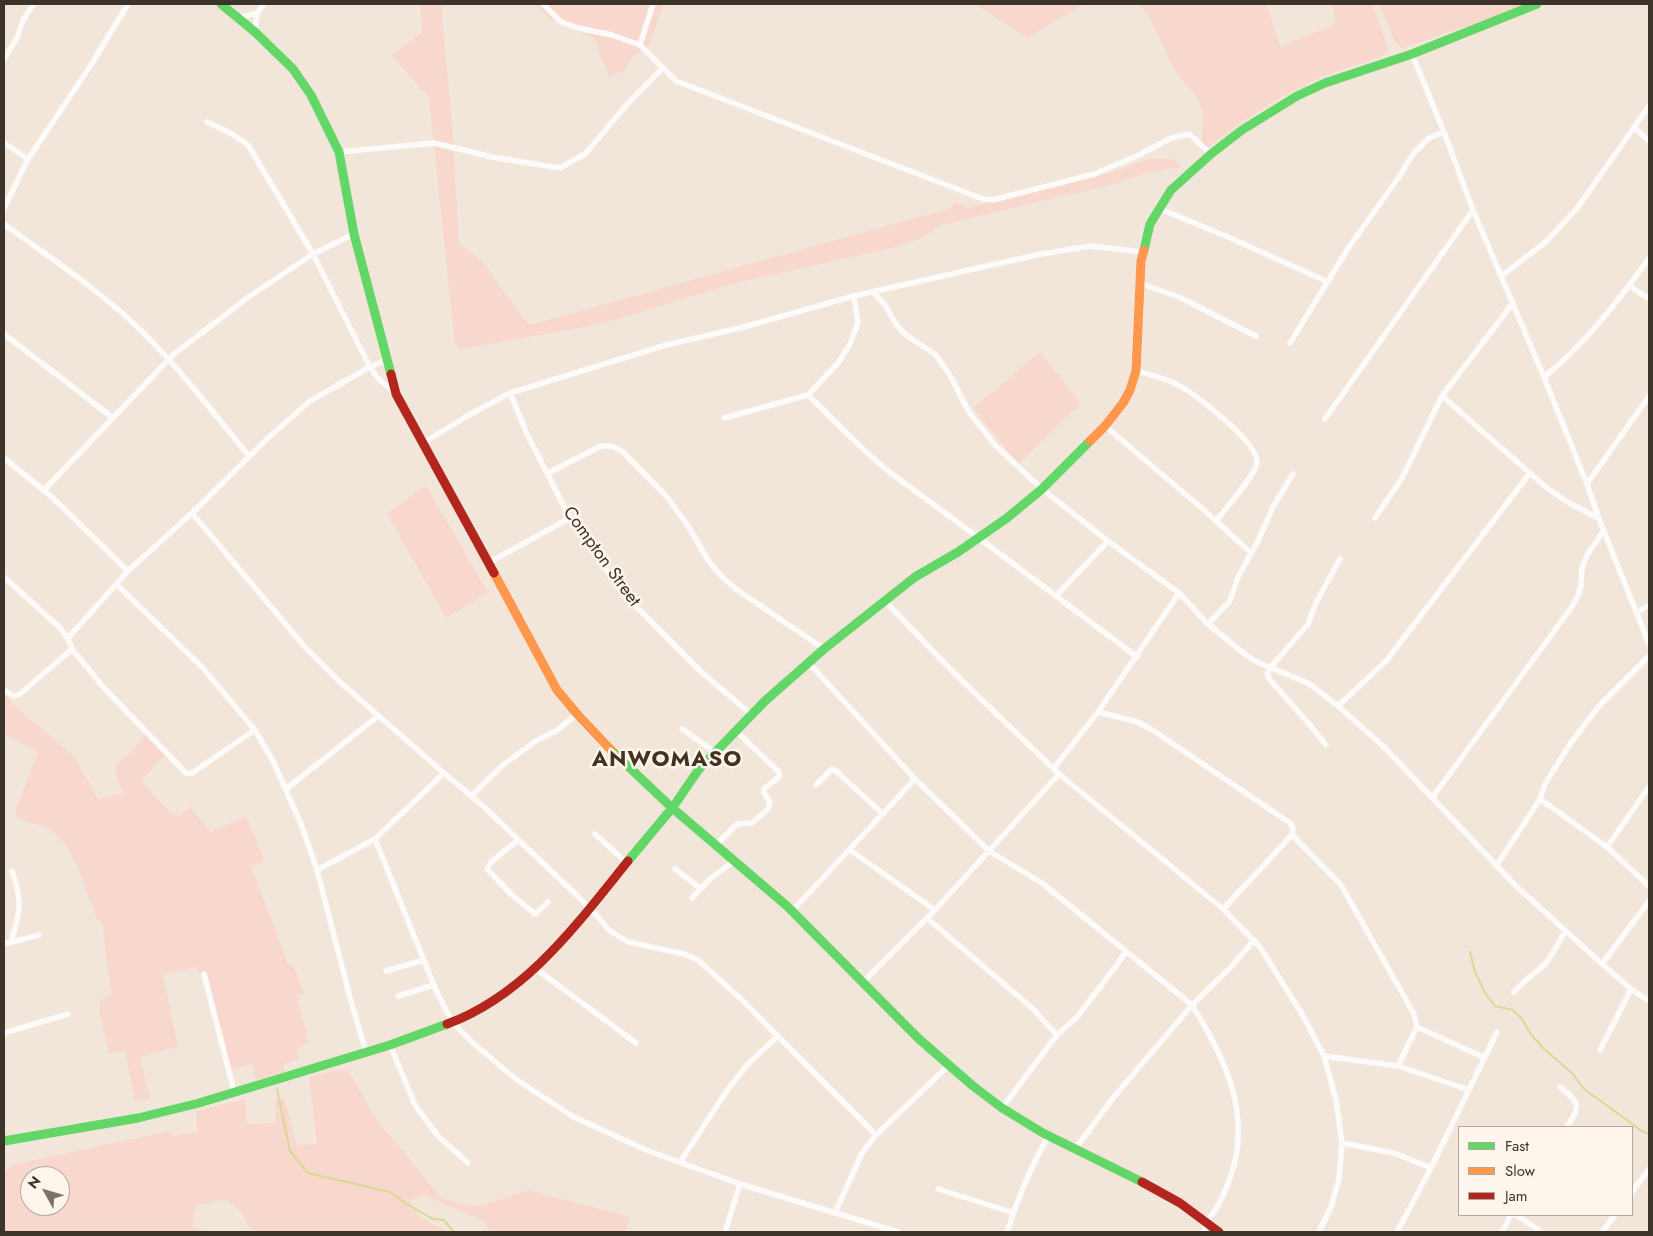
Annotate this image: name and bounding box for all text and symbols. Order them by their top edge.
street label: Compton Street [557,503,645,611]
district label: ANWOMASO [591,748,743,774]
legend [1458,1126,1633,1216]
text: Fast [1505,1135,1529,1157]
text: Slow [1505,1160,1535,1182]
north arrow [20,1166,70,1216]
text: N [23,1172,45,1193]
text: Jam [1505,1185,1528,1207]

